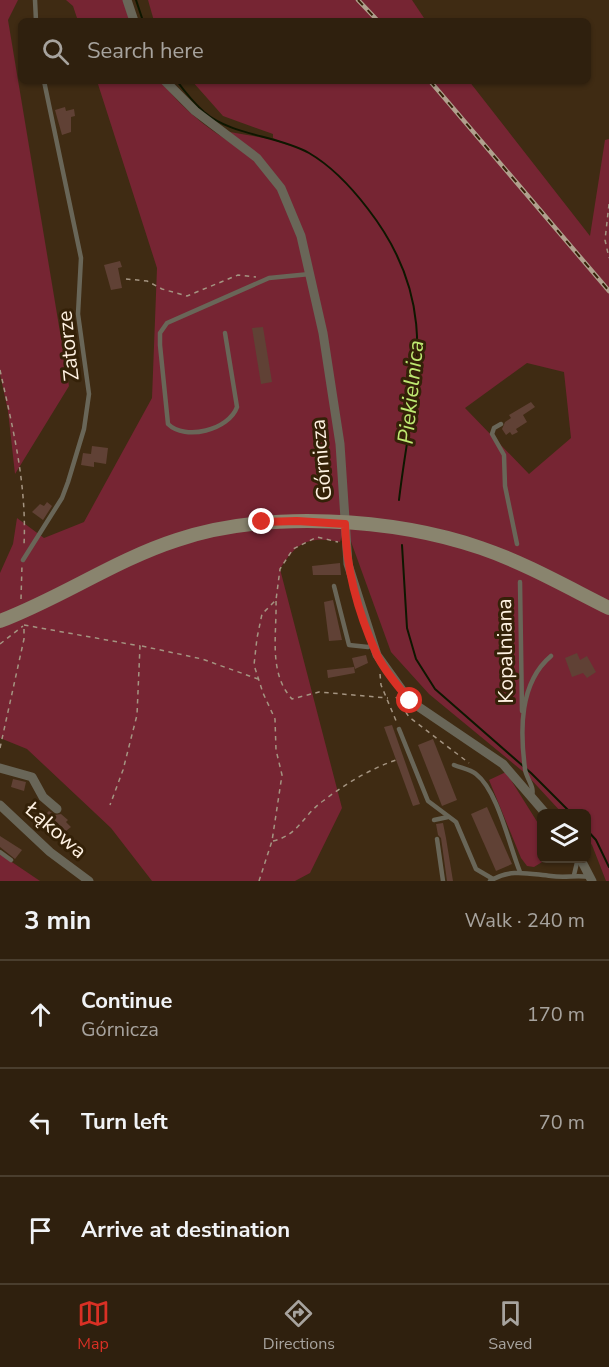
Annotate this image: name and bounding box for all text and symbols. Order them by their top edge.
search box [18,18,591,84]
icon: search [39,35,72,68]
text: Search here [87,36,204,66]
street label: Zatorze [50,310,86,382]
water label: Piekielnica [391,339,431,445]
street label: Górnicza [303,418,339,502]
route end [248,508,274,534]
street label: Kopalniana [490,598,520,704]
route start [396,687,422,713]
street label: Łąkowa [19,795,93,864]
map controls [537,809,591,863]
button: layers [537,809,591,863]
text: 3 min [24,903,91,938]
text: Walk · 240 m [465,907,585,934]
text: Continue [81,986,172,1016]
icon: ahead [24,998,57,1031]
text: 170 m [527,1001,585,1028]
text: Górnicza [81,1016,159,1043]
icon: left [24,1106,57,1139]
text: Turn left [81,1107,168,1137]
text: 70 m [539,1109,585,1136]
icon: arrive [24,1214,57,1247]
text: Arrive at destination [81,1215,290,1245]
tab: Map [77,1297,110,1355]
tab: Directions [263,1297,335,1355]
tab: Saved [488,1297,532,1355]

